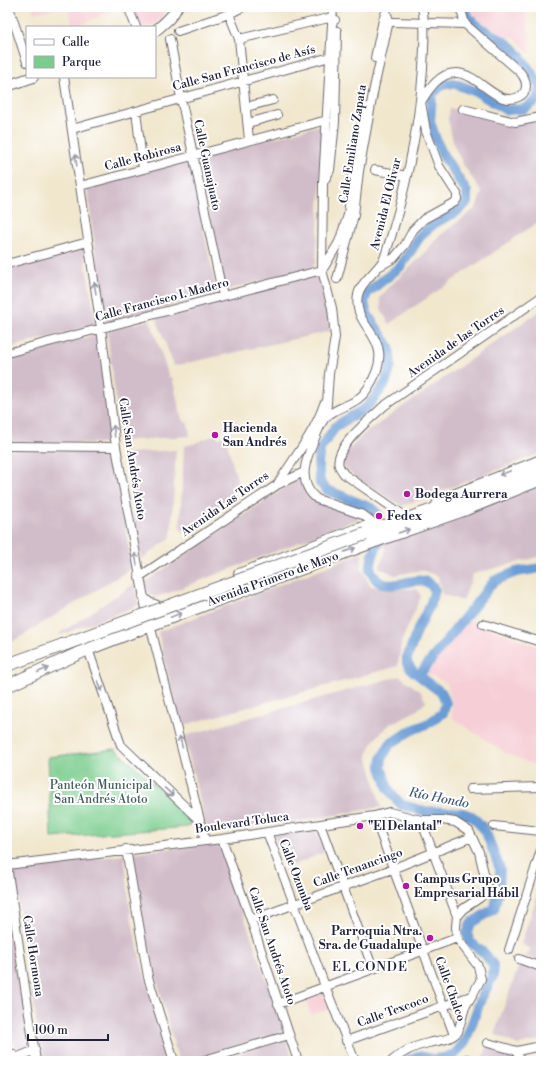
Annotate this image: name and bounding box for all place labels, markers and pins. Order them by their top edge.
place label: Hacienda San Andrés [223,421,287,450]
marker: Hacienda San Andrés [210,430,220,440]
place label: Bodega Aurrera [415,487,508,502]
marker: Bodega Aurrera [402,489,412,499]
place label: Fedex [387,509,422,524]
marker: Fedex [374,511,384,521]
place label: "El Delantal" [368,819,442,834]
marker: "El Delantal" [355,821,365,831]
place label: Campus Grupo Empresarial Hábil [414,872,519,901]
marker: Campus Grupo Empresarial Hábil [401,881,411,891]
place label: Parroquia Ntra. Sra. de Guadalupe [319,924,423,953]
marker: Parroquia Ntra. Sra. de Guadalupe [425,933,435,943]

